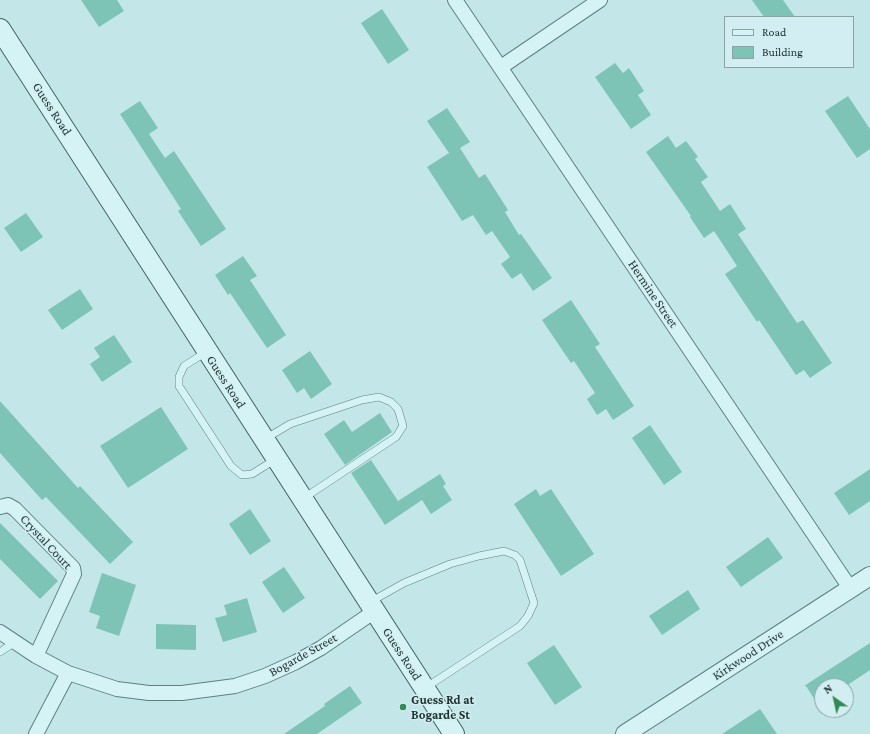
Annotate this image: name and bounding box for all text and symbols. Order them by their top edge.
legend [724,16,854,68]
text: Road [762,25,786,39]
text: Building [762,45,803,59]
street label: Guess Road [29,80,75,138]
street label: Hermine Street [625,257,681,331]
street label: Guess Road [203,353,249,411]
street label: Crystal Court [17,511,75,573]
street label: Guess Road [379,625,425,683]
street label: Kirkwood Drive [710,626,786,684]
street label: Bogarde Street [266,630,340,680]
north arrow [814,678,854,718]
text: N [821,682,834,696]
place label: Guess Rd at Bogarde St [411,692,474,723]
marker: Guess Rd at Bogarde St [398,702,408,712]

